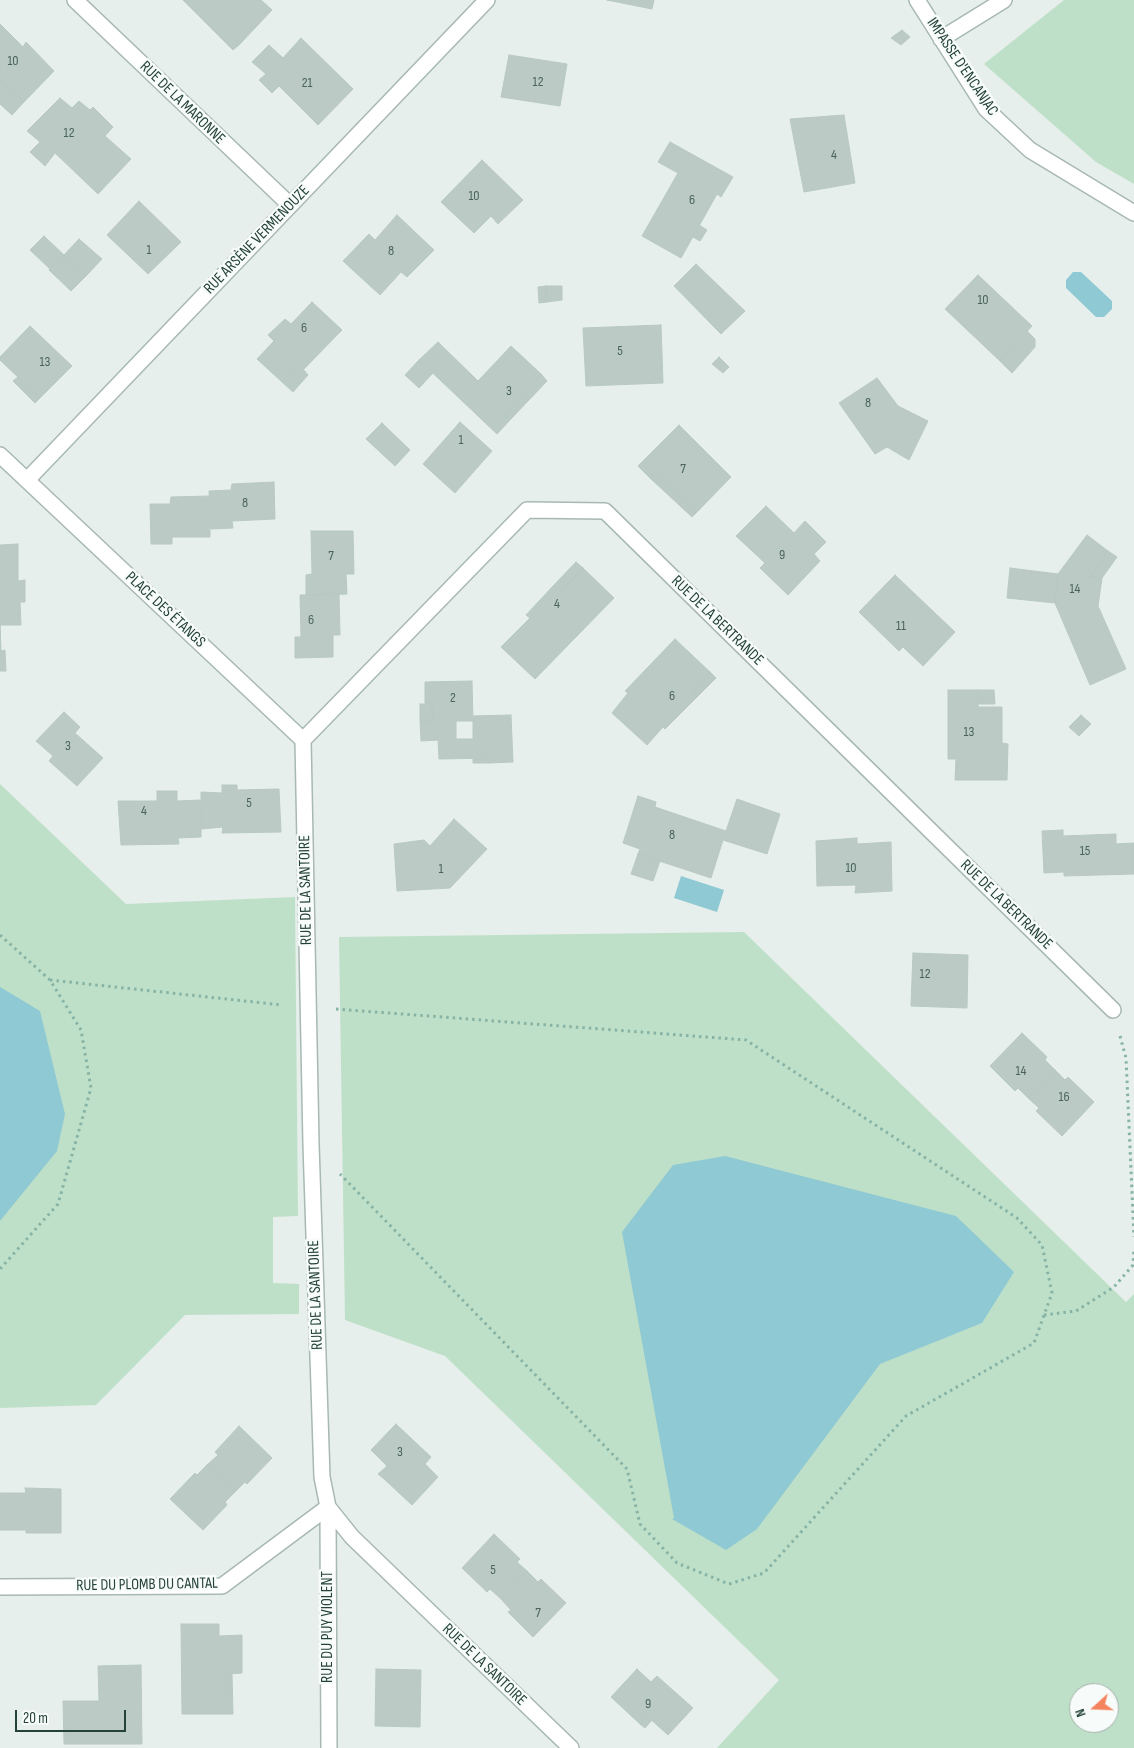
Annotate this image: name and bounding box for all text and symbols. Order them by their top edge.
street label: IMPASSE D'ENCANJAC [922,14,1002,120]
house number: 10 [7,53,19,69]
street label: RUE DE LA MARONNE [135,57,229,149]
house number: 12 [533,74,543,90]
house number: 21 [302,75,312,91]
house number: 12 [64,125,74,141]
house number: 4 [831,147,837,163]
street label: RUE ARSÈNE VERMENOUZE [200,182,314,298]
house number: 10 [468,188,480,204]
house number: 6 [689,192,695,208]
house number: 1 [147,242,151,258]
house number: 8 [388,243,394,259]
house number: 10 [977,292,989,308]
house number: 6 [301,320,307,336]
house number: 5 [617,343,623,359]
house number: 13 [40,354,50,370]
house number: 3 [506,383,512,399]
house number: 8 [865,395,871,411]
house number: 1 [459,432,463,448]
house number: 7 [680,461,686,477]
house number: 8 [242,495,248,511]
house number: 9 [779,547,785,563]
house number: 7 [328,548,334,564]
street label: PLACE DES ÉTANGS [121,568,209,652]
street label: RUE DE LA BERTRANDE [667,572,767,670]
house number: 14 [1070,581,1080,597]
house number: 4 [554,596,560,612]
house number: 6 [308,612,314,628]
house number: 11 [896,618,906,634]
house number: 6 [669,688,675,704]
house number: 2 [450,690,456,706]
house number: 13 [964,724,974,740]
house number: 3 [65,738,71,754]
house number: 5 [246,795,252,811]
house number: 4 [141,803,147,819]
house number: 8 [669,827,675,843]
street label: RUE DE LA SANTOIRE [295,835,317,945]
house number: 15 [1080,843,1090,859]
street label: RUE DE LA BERTRANDE [956,856,1056,954]
house number: 10 [845,860,857,876]
house number: 1 [439,861,443,877]
house number: 12 [920,966,930,982]
house number: 14 [1016,1063,1026,1079]
house number: 16 [1058,1089,1070,1105]
street label: RUE DE LA SANTOIRE [304,1240,328,1350]
house number: 3 [397,1444,403,1460]
house number: 5 [490,1562,496,1578]
street label: RUE DU PUY VIOLENT [318,1571,338,1683]
street label: RUE DU PLOMB DU CANTAL [76,1574,218,1596]
house number: 7 [535,1605,541,1621]
street label: RUE DE LA SANTOIRE [438,1620,530,1710]
north arrow [1069,1683,1119,1733]
house number: 9 [645,1696,651,1712]
scale bar [18,1700,129,1732]
text: N [1071,1707,1090,1719]
text: 20 m [23,1709,48,1728]

